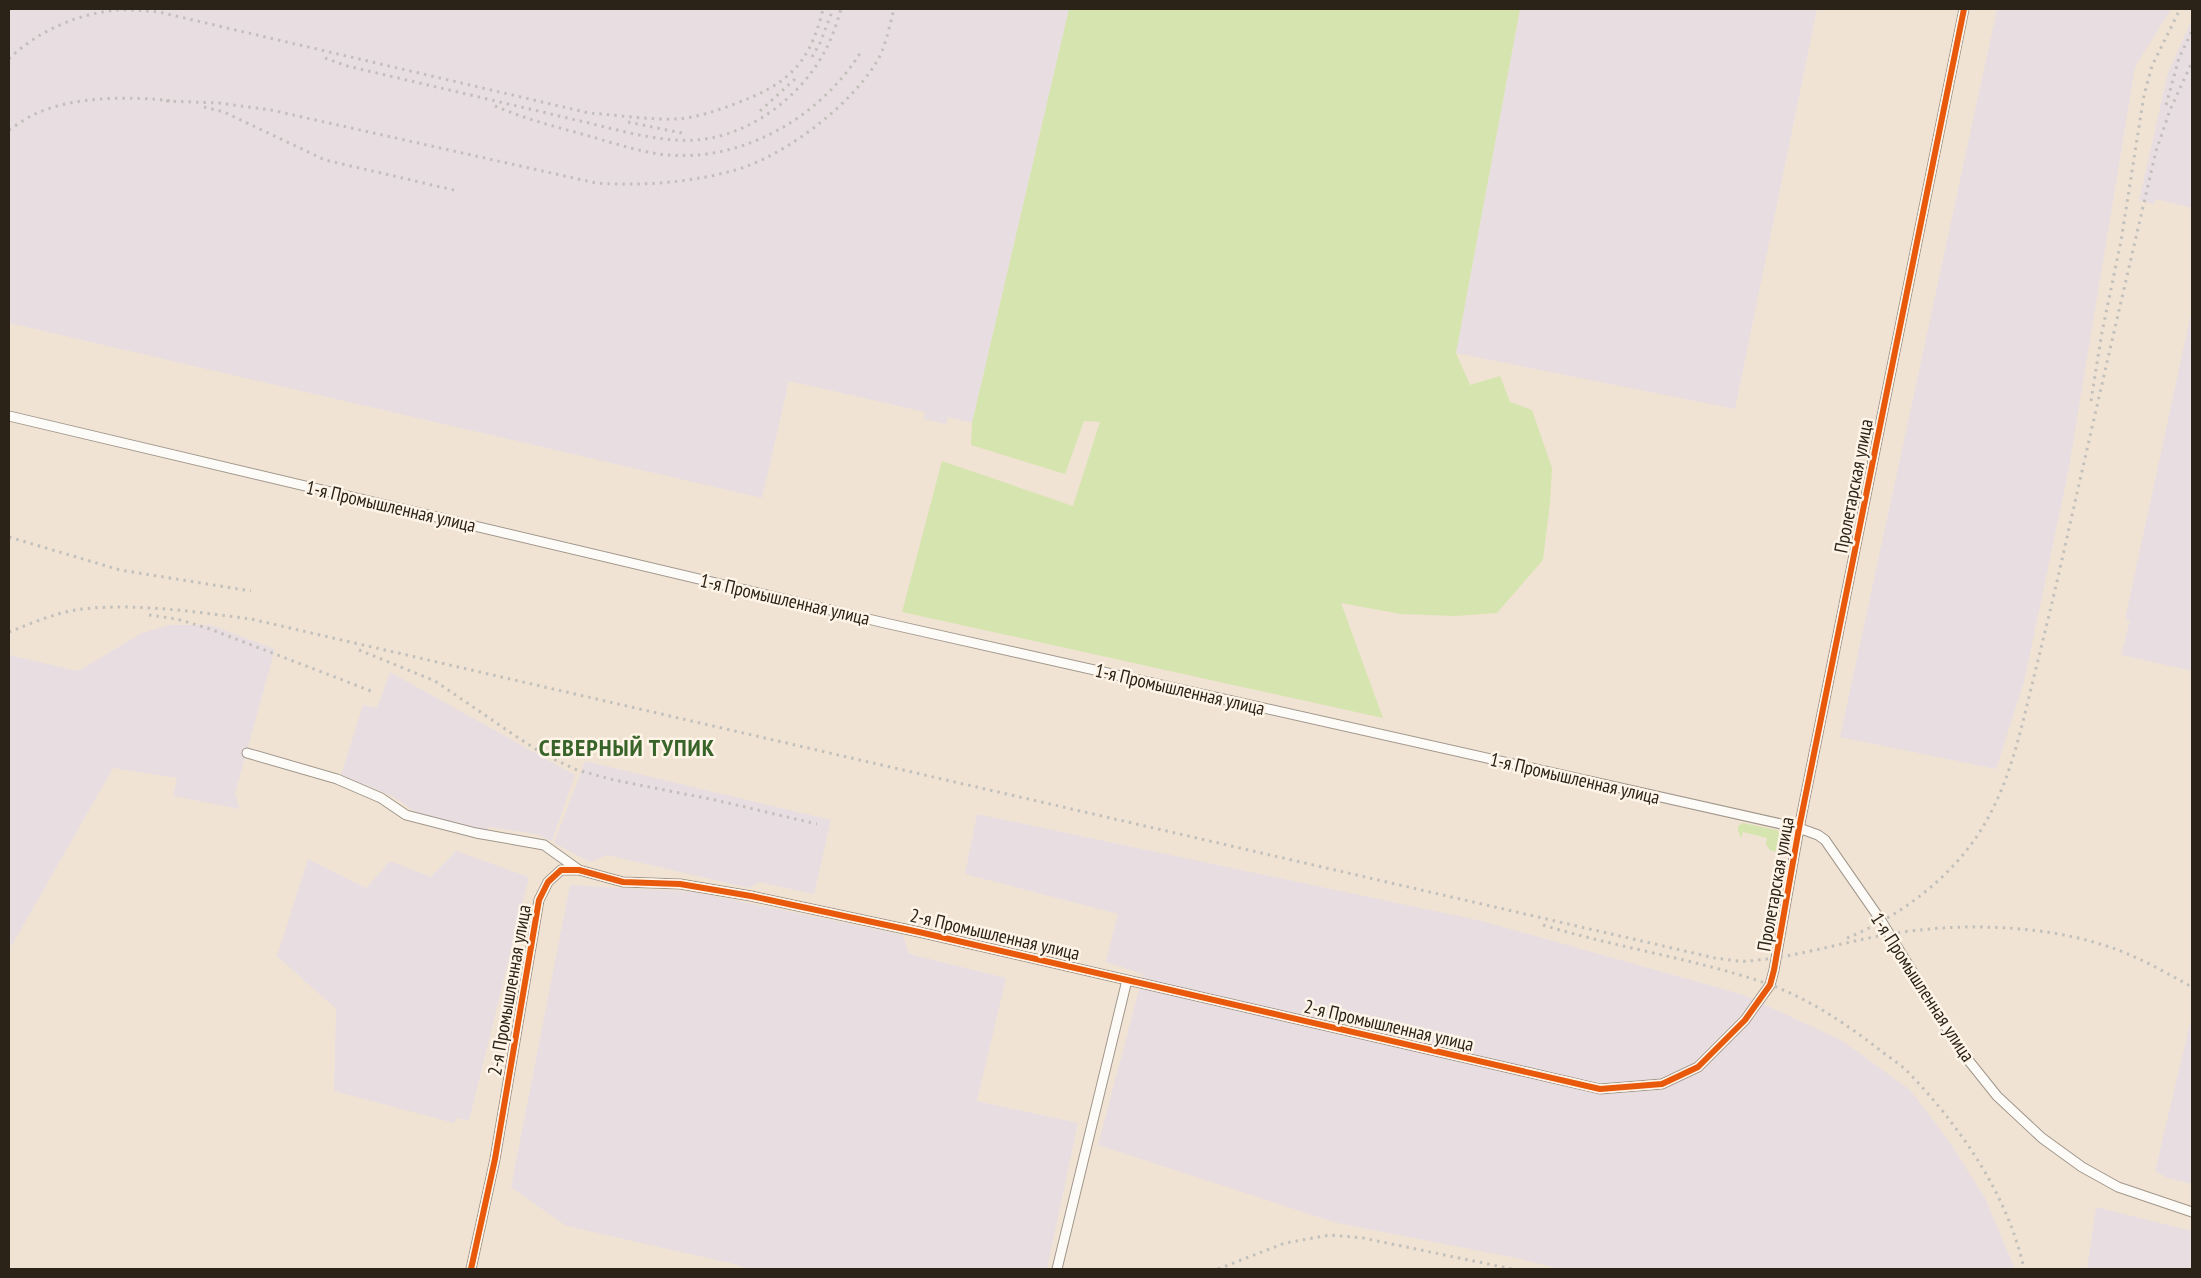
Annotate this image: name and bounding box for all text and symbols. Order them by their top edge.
street label: Пролетарская улица [1828,417,1878,555]
street label: 1-я Промышленная улица [304,475,478,537]
street label: 1-я Промышленная улица [698,568,872,630]
street label: 1-я Промышленная улица [1093,658,1267,720]
district label: СЕВЕРНЫЙ ТУПИК [539,732,715,763]
street label: 1-я Промышленная улица [1488,747,1662,809]
street label: Пролетарская улица [1751,815,1799,953]
street label: 2-я Промышленная улица [482,903,536,1077]
street label: 2-я Промышленная улица [908,903,1082,965]
street label: 1-я Промышленная улица [1866,908,1980,1066]
street label: 2-я Промышленная улица [1302,994,1476,1056]

